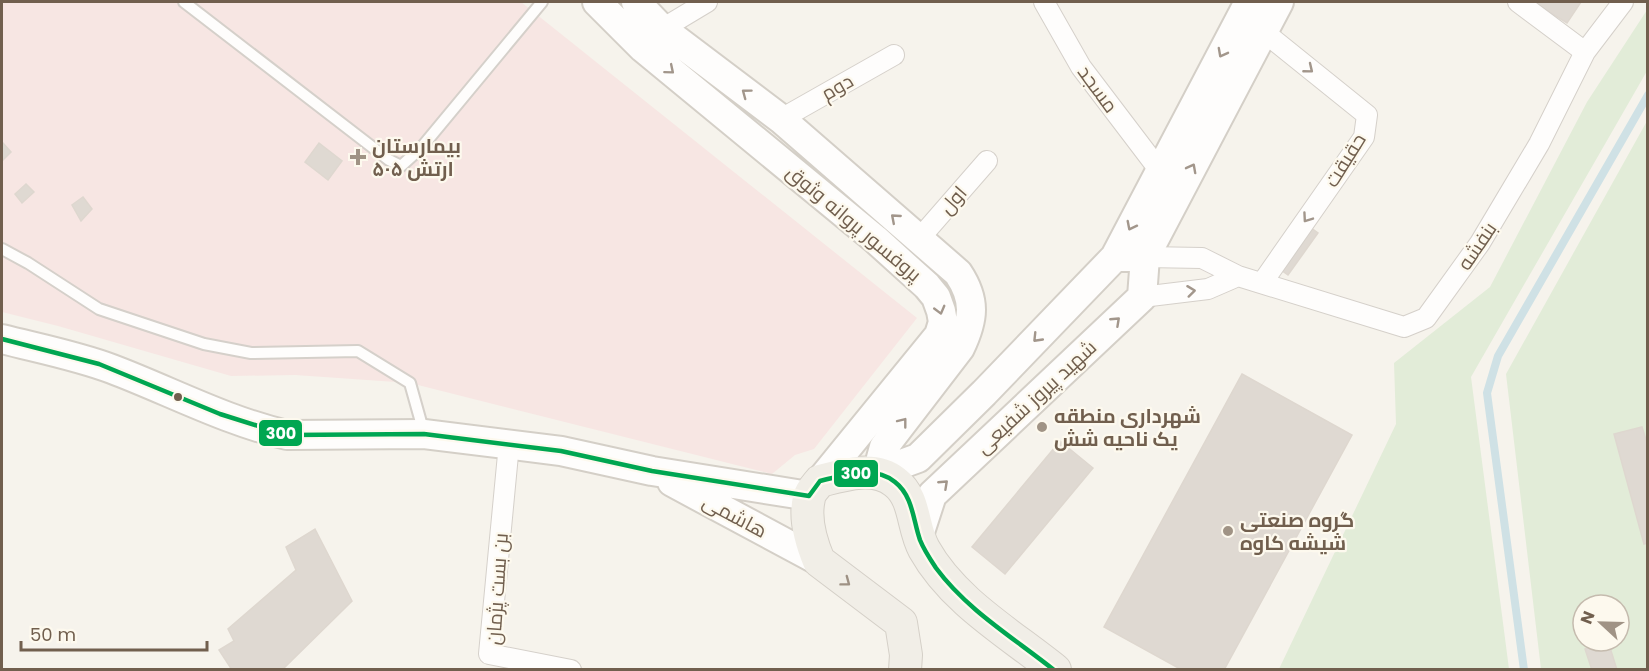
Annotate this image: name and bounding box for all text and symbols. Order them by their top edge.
one-way arrow [1218,47,1229,58]
street label: مسجد [1071,59,1125,119]
one-way arrow [1303,62,1314,73]
one-way arrow [664,63,675,74]
street label: دوم [816,67,858,107]
one-way arrow [742,89,753,100]
street label: حقیقت [1318,128,1372,192]
place label: بیمارستان ۵۰۵ ارتش [372,132,461,183]
marker: بیمارستان ۵۰۵ ارتش [349,148,367,166]
street label: پروفسور پروانه وثوق [780,158,928,288]
one-way arrow [1185,164,1196,175]
street label: اول [933,180,973,220]
one-way arrow [1303,212,1314,223]
one-way arrow [891,214,902,225]
street label: بنفشه [1451,216,1503,276]
one-way arrow [1127,220,1138,230]
one-way arrow [1187,285,1196,297]
one-way arrow [933,304,945,315]
one-way arrow [1110,317,1120,328]
one-way arrow [1033,332,1044,342]
street label: شهید پیروز شفیعی [969,334,1103,460]
unlabelled marker [172,391,184,403]
place label: شهرداری منطقه یک ناحیه شش [1054,402,1201,453]
one-way arrow [895,418,906,429]
line badge: 300 [258,419,303,447]
marker: شهرداری منطقه یک ناحیه شش [1035,420,1049,434]
text: 300 [266,422,296,445]
line badge: 300 [833,459,879,488]
text: 300 [841,462,871,485]
one-way arrow [937,480,948,491]
street label: هاشمی [698,487,772,545]
place label: گروه صنعتی شیشه کاوه [1240,506,1354,557]
marker: گروه صنعتی شیشه کاوه [1221,524,1235,538]
street label: بن بست پژمان [479,532,515,646]
one-way arrow [839,574,850,585]
north arrow [1571,593,1631,653]
text: N [1575,608,1600,627]
scale bar [21,614,207,652]
text: 50 m [30,622,76,647]

